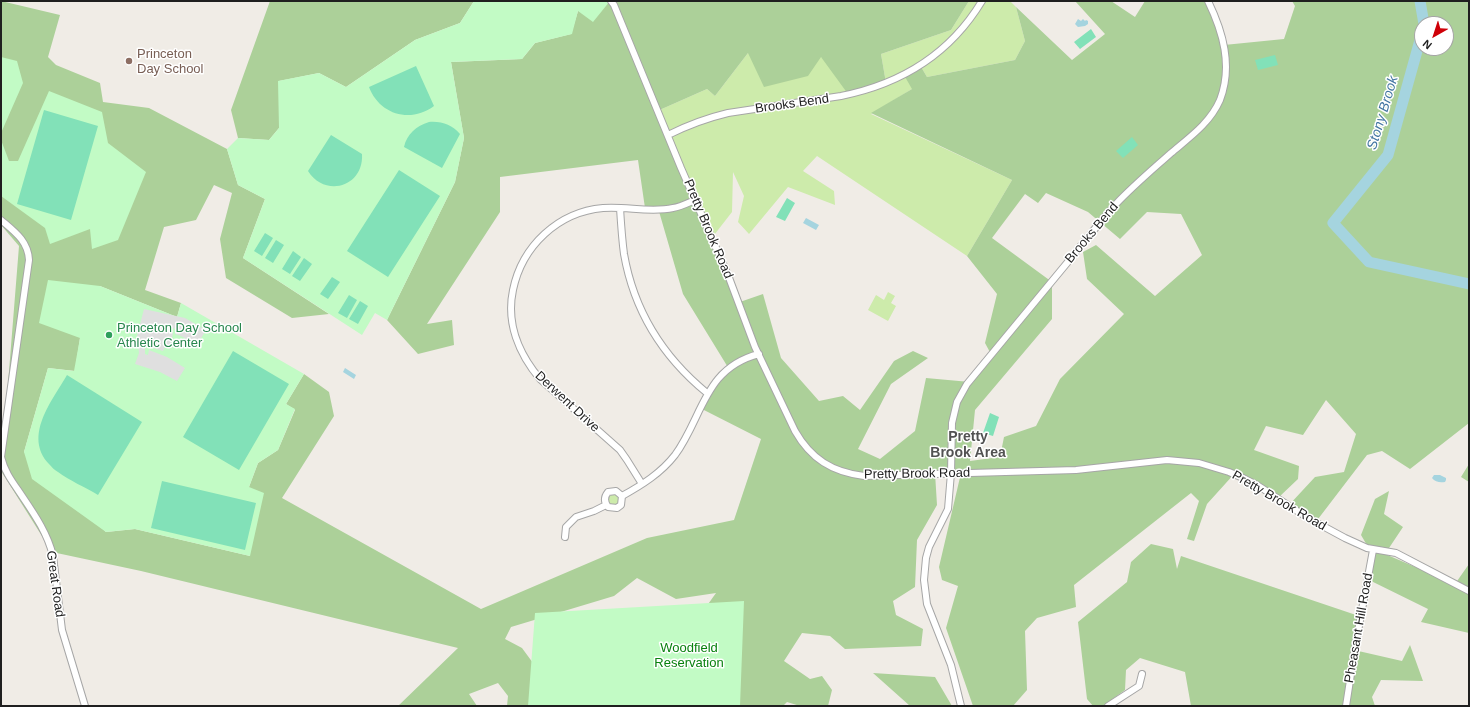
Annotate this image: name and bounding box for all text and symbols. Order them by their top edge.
north arrow [1414,16,1454,56]
text: N [1420,37,1434,52]
place label: Princeton Day School [137,46,203,77]
marker: Princeton Day School [124,56,134,66]
water label: Stony Brook [1364,74,1402,152]
street label: Brooks Bend [754,91,830,117]
street label: Pretty Brook Road [680,177,736,281]
street label: Brooks Bend [1062,199,1122,267]
place label: Princeton Day School Athletic Center [117,320,242,351]
marker: Princeton Day School Athletic Center [104,330,114,340]
street label: Derwent Drive [532,368,602,436]
district label: Pretty Brook Area [930,429,1006,462]
street label: Pretty Brook Road [864,465,970,483]
street label: Pretty Brook Road [1229,468,1329,534]
street label: Great Road [43,550,67,618]
street label: Pheasant Hill Road [1342,572,1376,684]
park label: Woodfield Reservation [654,640,724,671]

